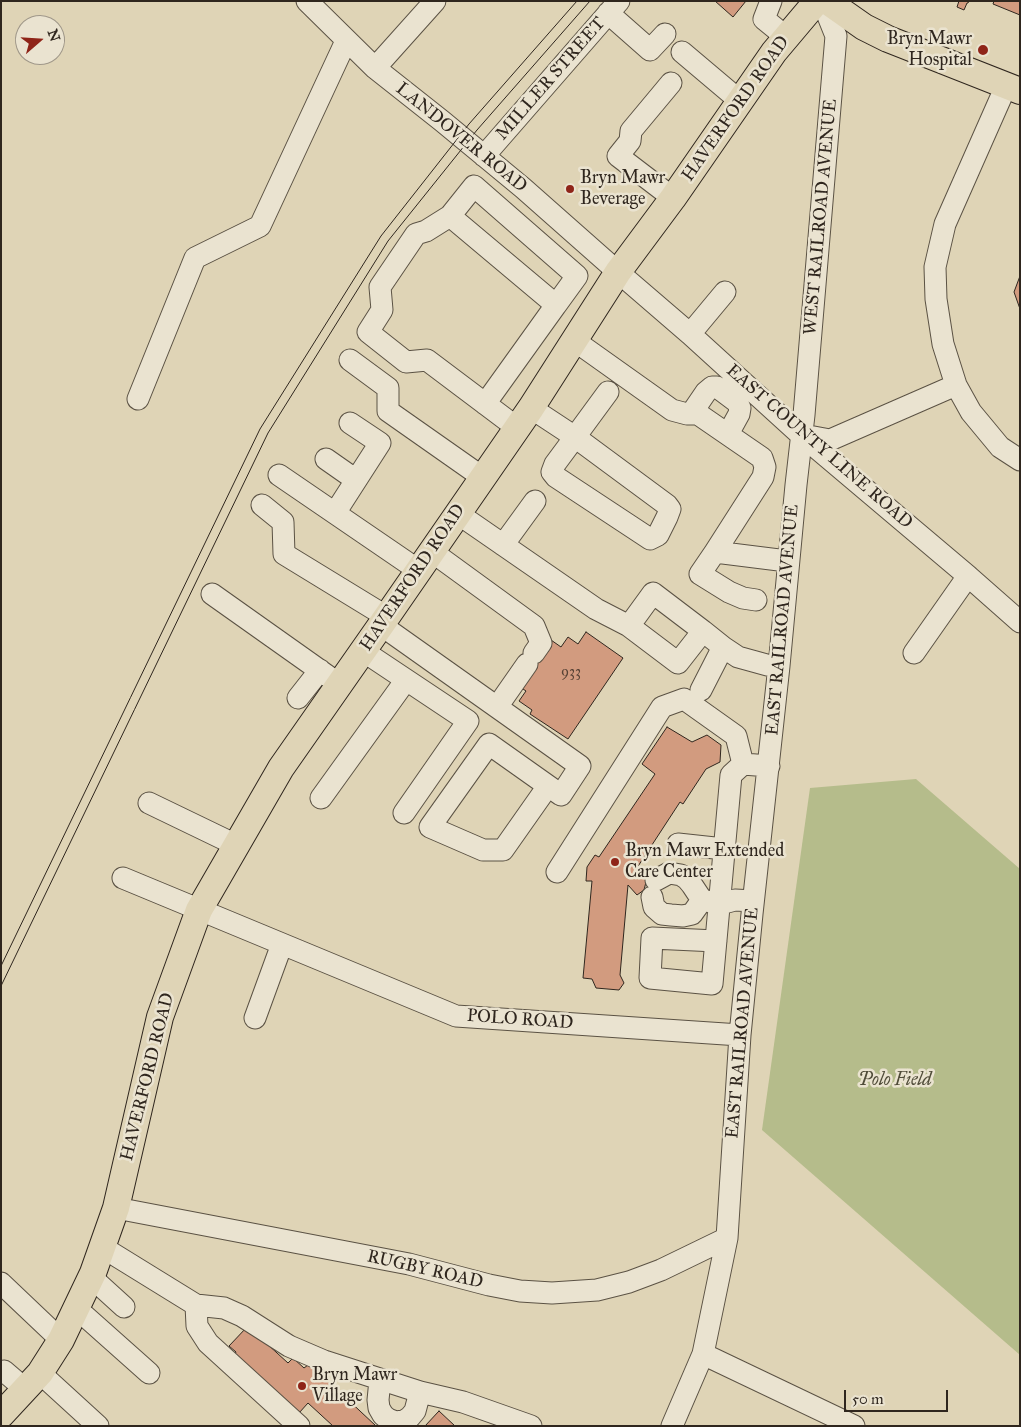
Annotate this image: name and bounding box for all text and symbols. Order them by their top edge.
street label: MILLER STREET [492,13,610,145]
north arrow [15,15,65,65]
text: N [44,27,64,44]
place label: Bryn Mawr Hospital [887,29,972,72]
street label: HAVERFORD ROAD [678,32,794,186]
marker: Bryn Mawr Hospital [976,43,990,57]
street label: LANDOVER ROAD [391,78,531,198]
street label: WEST RAILROAD AVENUE [800,98,842,336]
place label: Bryn Mawr Beverage [580,168,665,210]
marker: Bryn Mawr Beverage [564,183,576,195]
street label: EAST COUNTY LINE ROAD [721,360,917,534]
street label: HAVERFORD ROAD [356,500,470,656]
street label: EAST RAILROAD AVENUE [762,504,804,736]
house number: 933 [561,663,581,681]
place label: Bryn Mawr Extended Care Center [625,841,784,884]
marker: Bryn Mawr Extended Care Center [609,856,621,868]
street label: EAST RAILROAD AVENUE [722,907,764,1139]
street label: HAVERFORD ROAD [117,991,179,1163]
street label: POLO ROAD [466,1006,574,1034]
park label: Polo Field [858,1070,932,1092]
street label: RUGBY ROAD [365,1246,485,1294]
place label: Bryn Mawr Village [312,1365,397,1408]
marker: Bryn Mawr Village [296,1380,308,1392]
scale bar [846,1380,950,1412]
text: 50 m [852,1390,884,1408]

